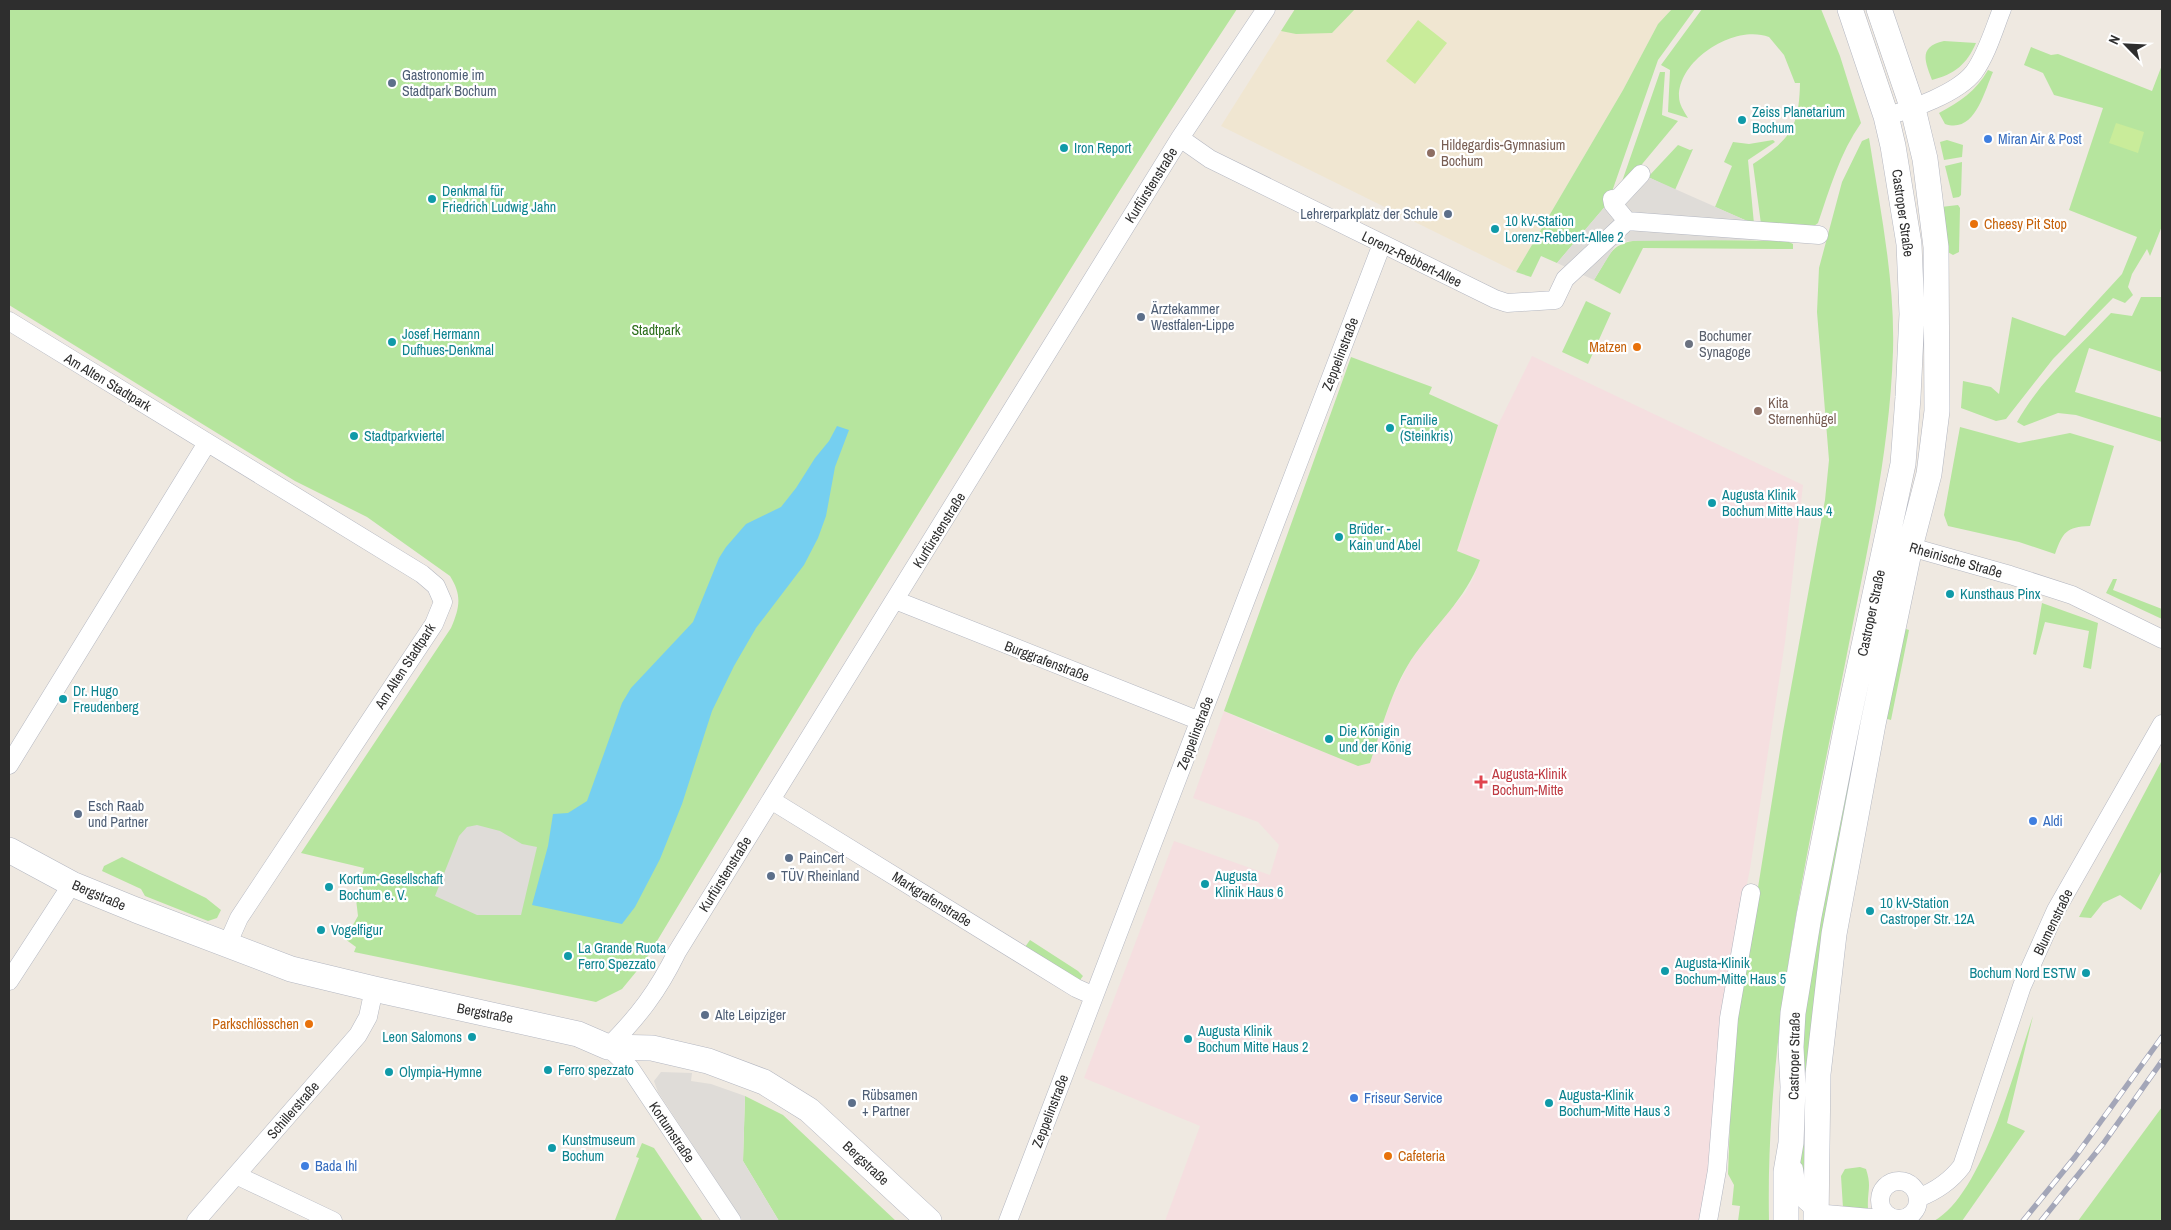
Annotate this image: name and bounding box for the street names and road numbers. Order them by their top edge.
street label: Kurfürstenstraße [1121,144,1181,226]
street label: Castroper Straße [1888,168,1918,258]
street label: Lorenz-Rebbert-Allee [1359,227,1465,291]
street label: Zeppelinstraße [1318,315,1362,393]
street label: Am Alten Stadtpark [60,348,155,415]
street label: Kurfürstenstraße [909,489,969,571]
street label: Rheinische Straße [1908,538,2004,582]
street label: Castroper Straße [1853,568,1889,658]
street label: Am Alten Stadtpark [370,620,439,713]
street label: Burggrafenstraße [1002,637,1092,685]
street label: Zeppelinstraße [1173,694,1217,772]
street label: Kurfürstenstraße [695,833,755,915]
street label: Markgrafenstraße [889,867,975,931]
street label: Bergstraße [69,876,129,914]
street label: Blumenstraße [2029,886,2077,958]
street label: Bergstraße [455,999,515,1027]
street label: Castroper Straße [1784,1012,1804,1100]
street label: Zeppelinstraße [1028,1072,1072,1150]
street label: Schillerstraße [263,1077,323,1143]
street label: Kortumstraße [645,1098,699,1166]
street label: Bergstraße [839,1137,893,1189]

